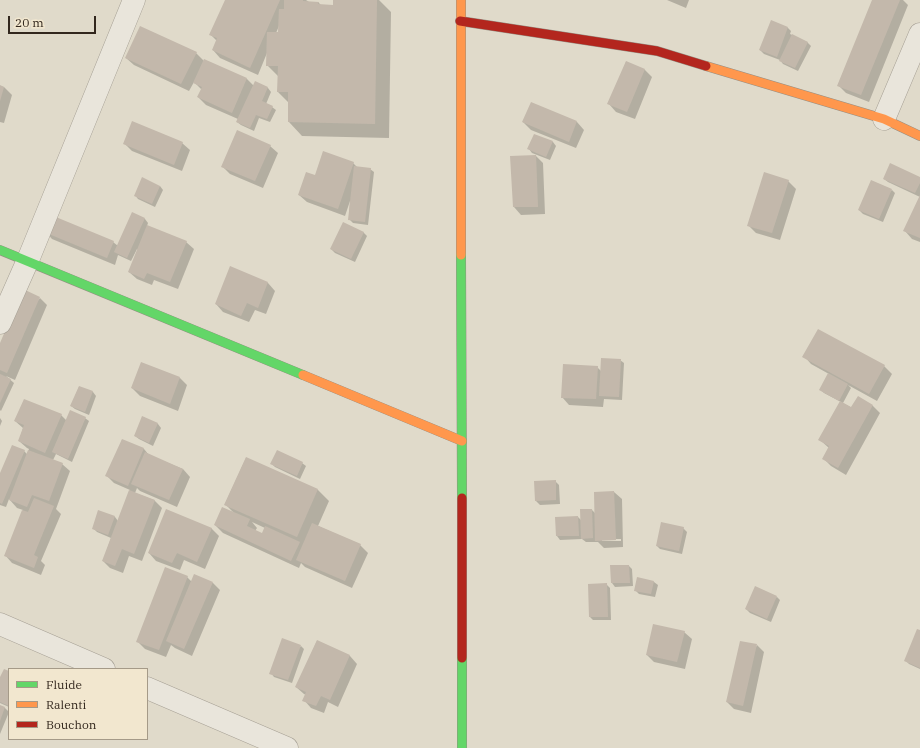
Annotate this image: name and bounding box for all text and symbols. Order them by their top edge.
scale bar [10,8,98,34]
text: 20 m [15,15,44,30]
legend [8,668,148,740]
text: Fluide [46,677,82,692]
text: Ralenti [46,697,86,712]
text: Bouchon [46,717,96,732]

